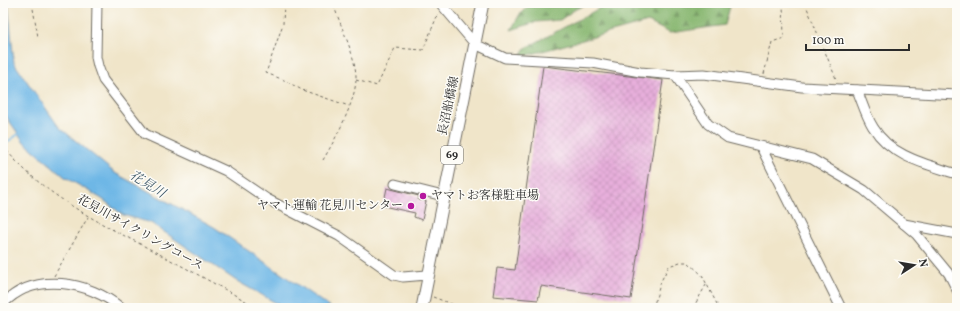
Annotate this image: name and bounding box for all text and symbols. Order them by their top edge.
scale bar [806,26,909,52]
text: 100 m [812,33,845,49]
street label: 長沼船橋線 [435,75,463,137]
road number: 69 [441,146,463,164]
water label: 花見川 [126,167,170,204]
place label: ヤマトお客様駐車場 [431,188,539,204]
marker: ヤマトお客様駐車場 [418,191,428,201]
street label: 花見川サイクリングコース [74,192,206,274]
place label: ヤマト運輸 花見川センター [257,198,403,214]
marker: ヤマト運輸 花見川センター [406,201,416,211]
north arrow [894,245,934,285]
text: N [914,258,930,269]

